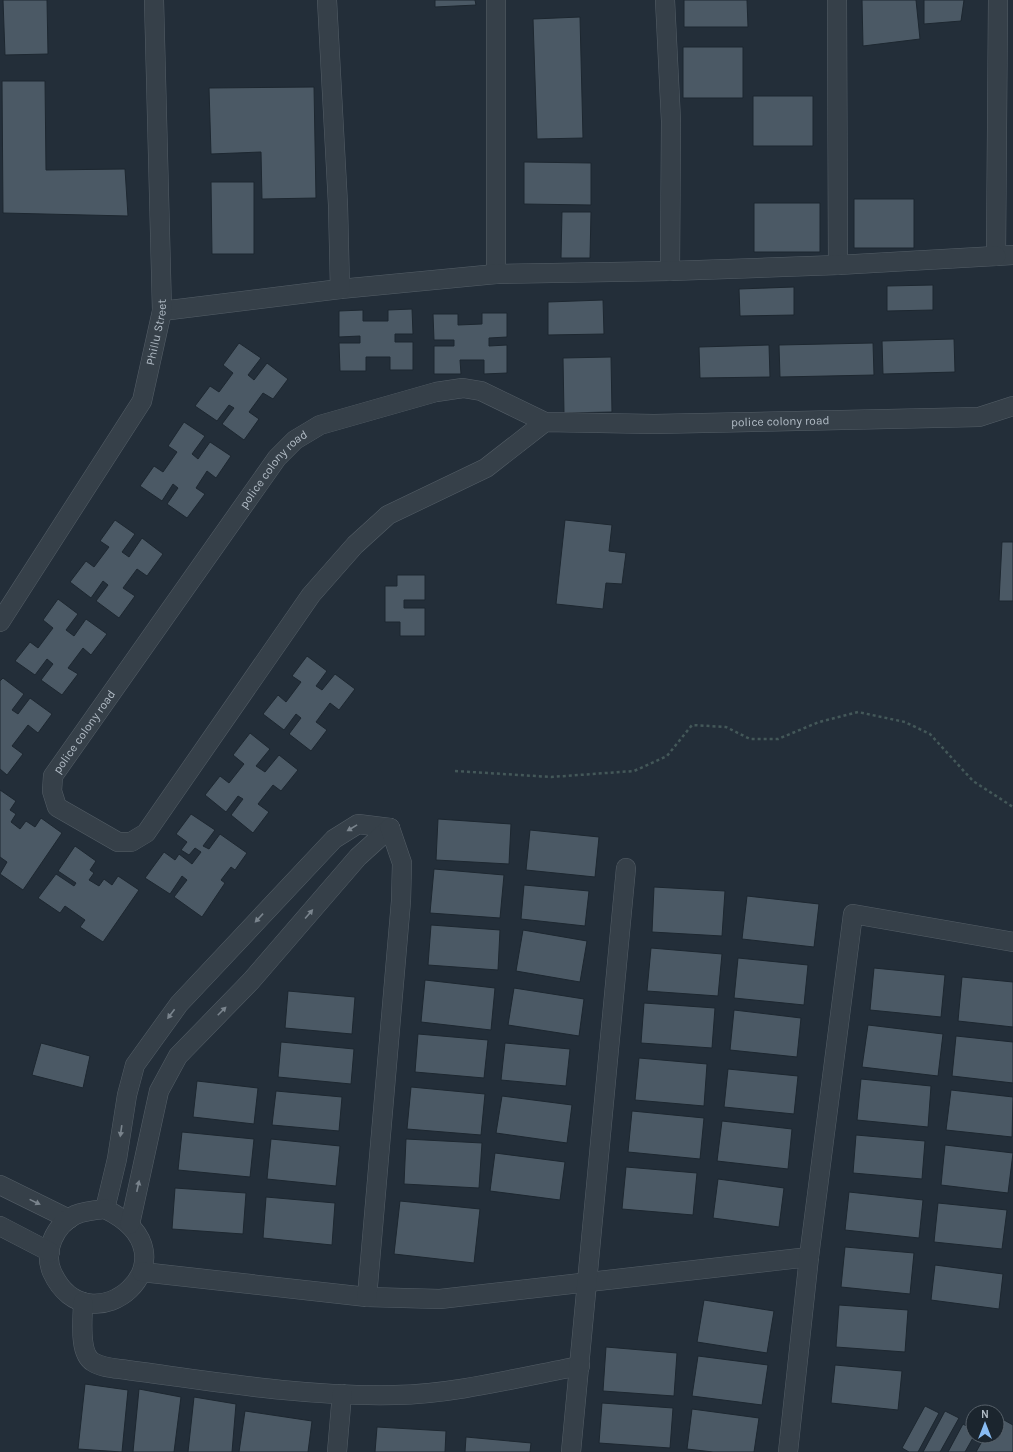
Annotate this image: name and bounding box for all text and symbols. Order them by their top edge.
street label: Phillu Street [143,299,169,367]
street label: police colony road [731,413,830,429]
street label: police colony road [237,427,310,511]
street label: police colony road [50,687,118,776]
one-way arrow [346,824,358,831]
one-way arrow [304,909,313,920]
one-way arrow [255,913,264,923]
one-way arrow [217,1006,227,1016]
one-way arrow [167,1008,176,1019]
one-way arrow [118,1124,124,1137]
one-way arrow [135,1180,141,1192]
one-way arrow [29,1199,40,1205]
north arrow [965,1404,1005,1444]
text: N [981,1408,989,1421]

